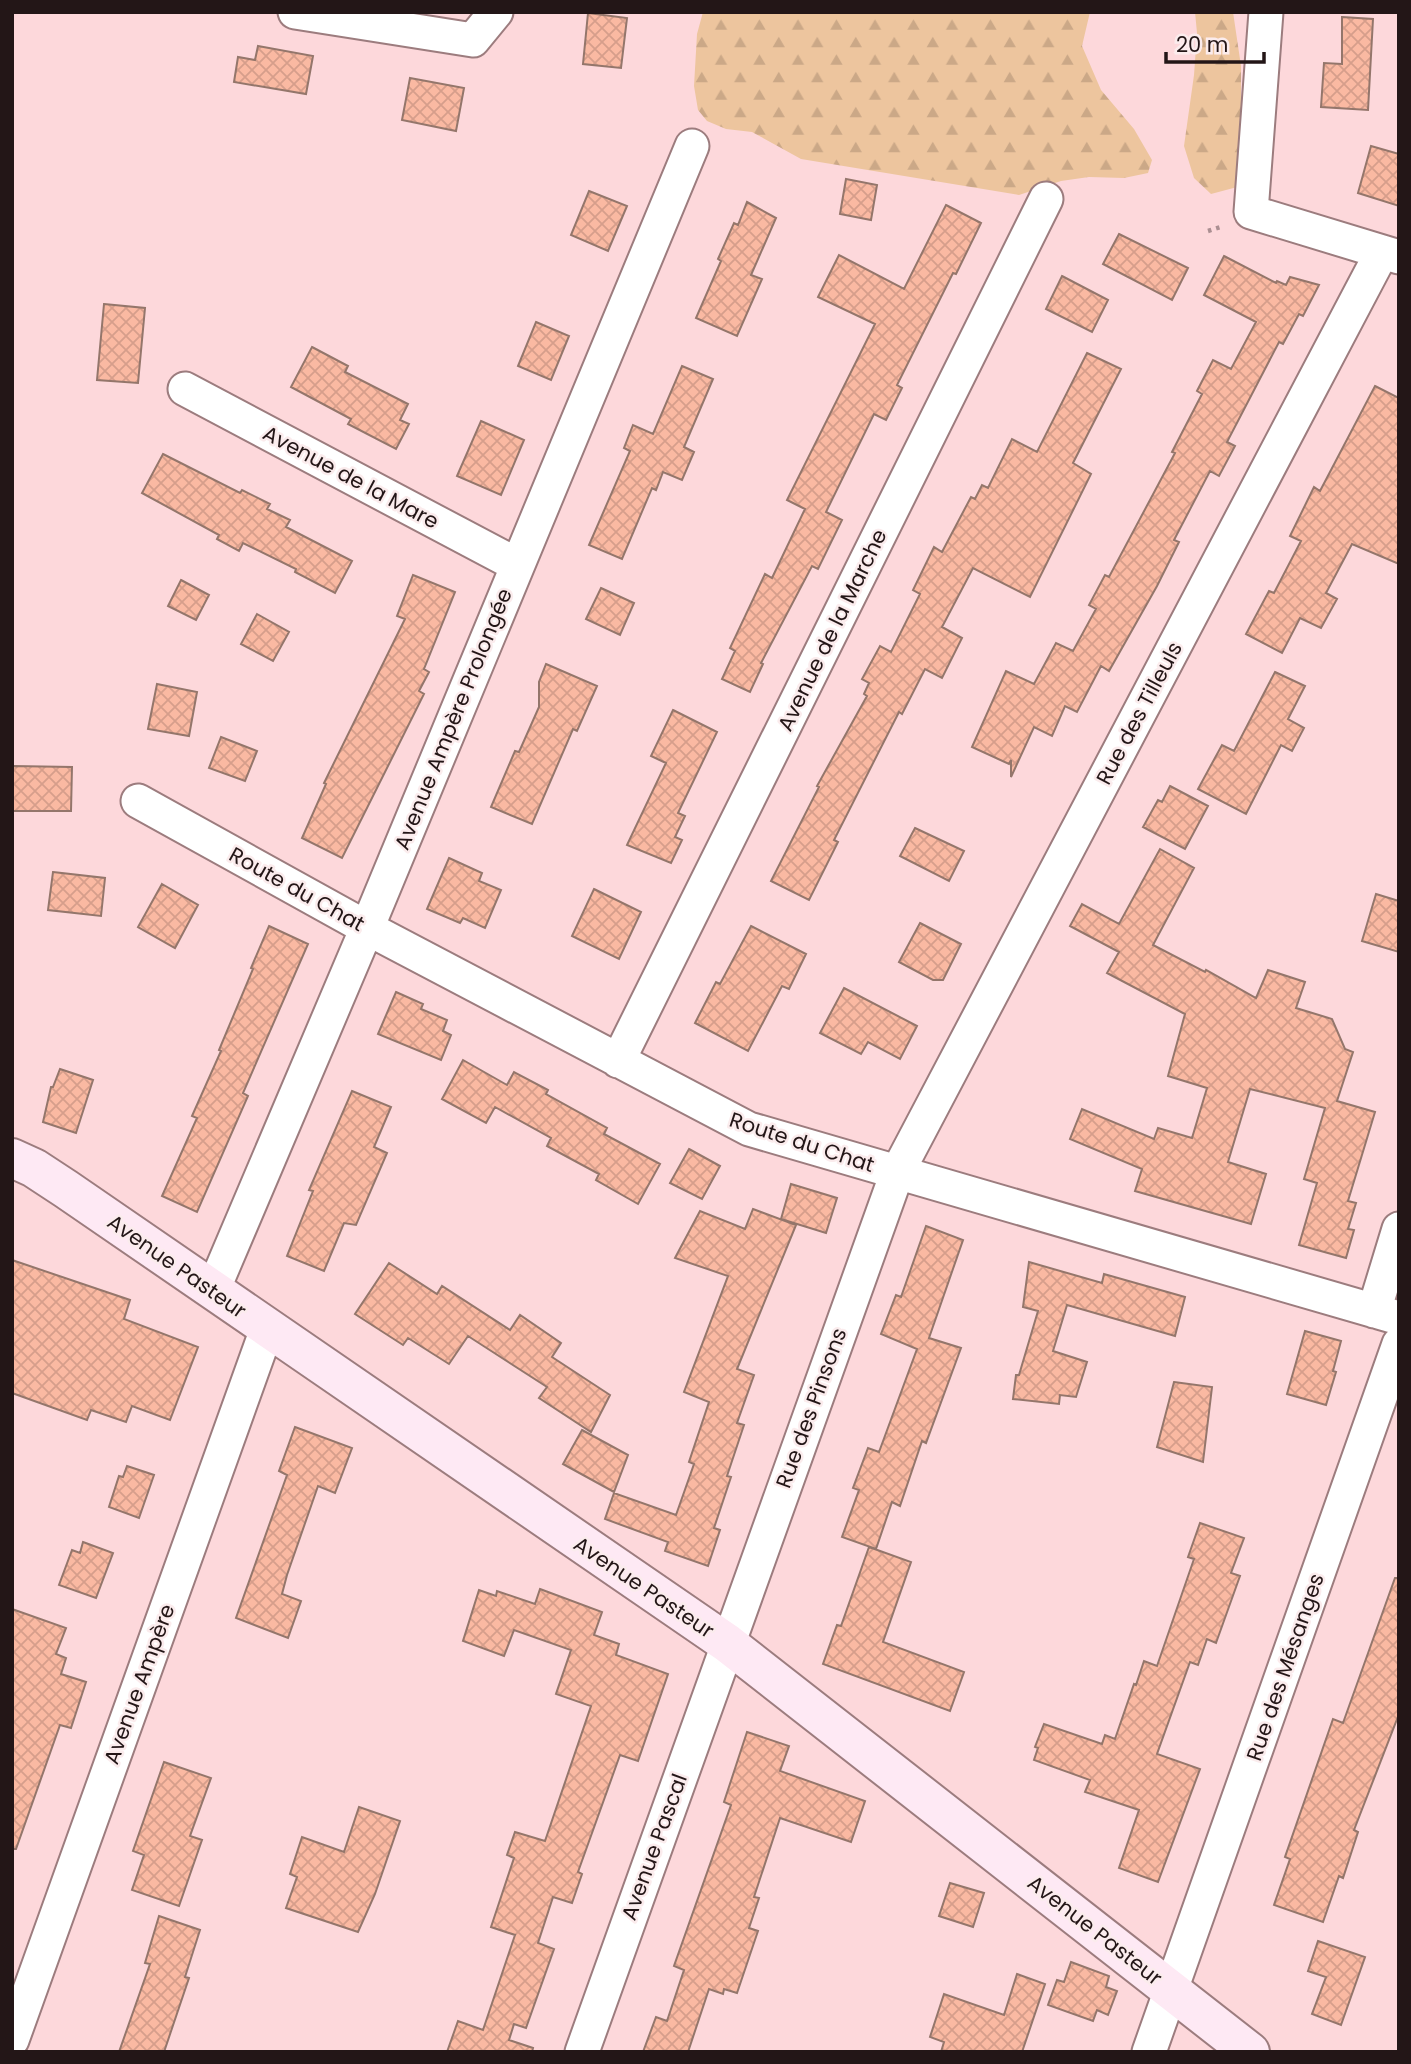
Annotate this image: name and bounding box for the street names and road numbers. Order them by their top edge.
street label: Avenue de la Mare [258,418,444,536]
street label: Avenue de la Marche [770,524,894,736]
street label: Avenue Ampère Prolongée [387,584,519,854]
street label: Rue des Tilleuls [1089,636,1189,790]
street label: Route du Chat [224,840,370,938]
street label: Route du Chat [726,1105,878,1179]
street label: Avenue Pasteur [102,1207,253,1325]
street label: Rue des Pinsons [769,1324,853,1492]
street label: Avenue Pasteur [568,1529,720,1645]
street label: Rue des Mésanges [1239,1569,1331,1765]
street label: Avenue Ampère [97,1600,181,1768]
street label: Avenue Pascal [614,1770,694,1924]
street label: Avenue Pasteur [1022,1868,1169,1992]

